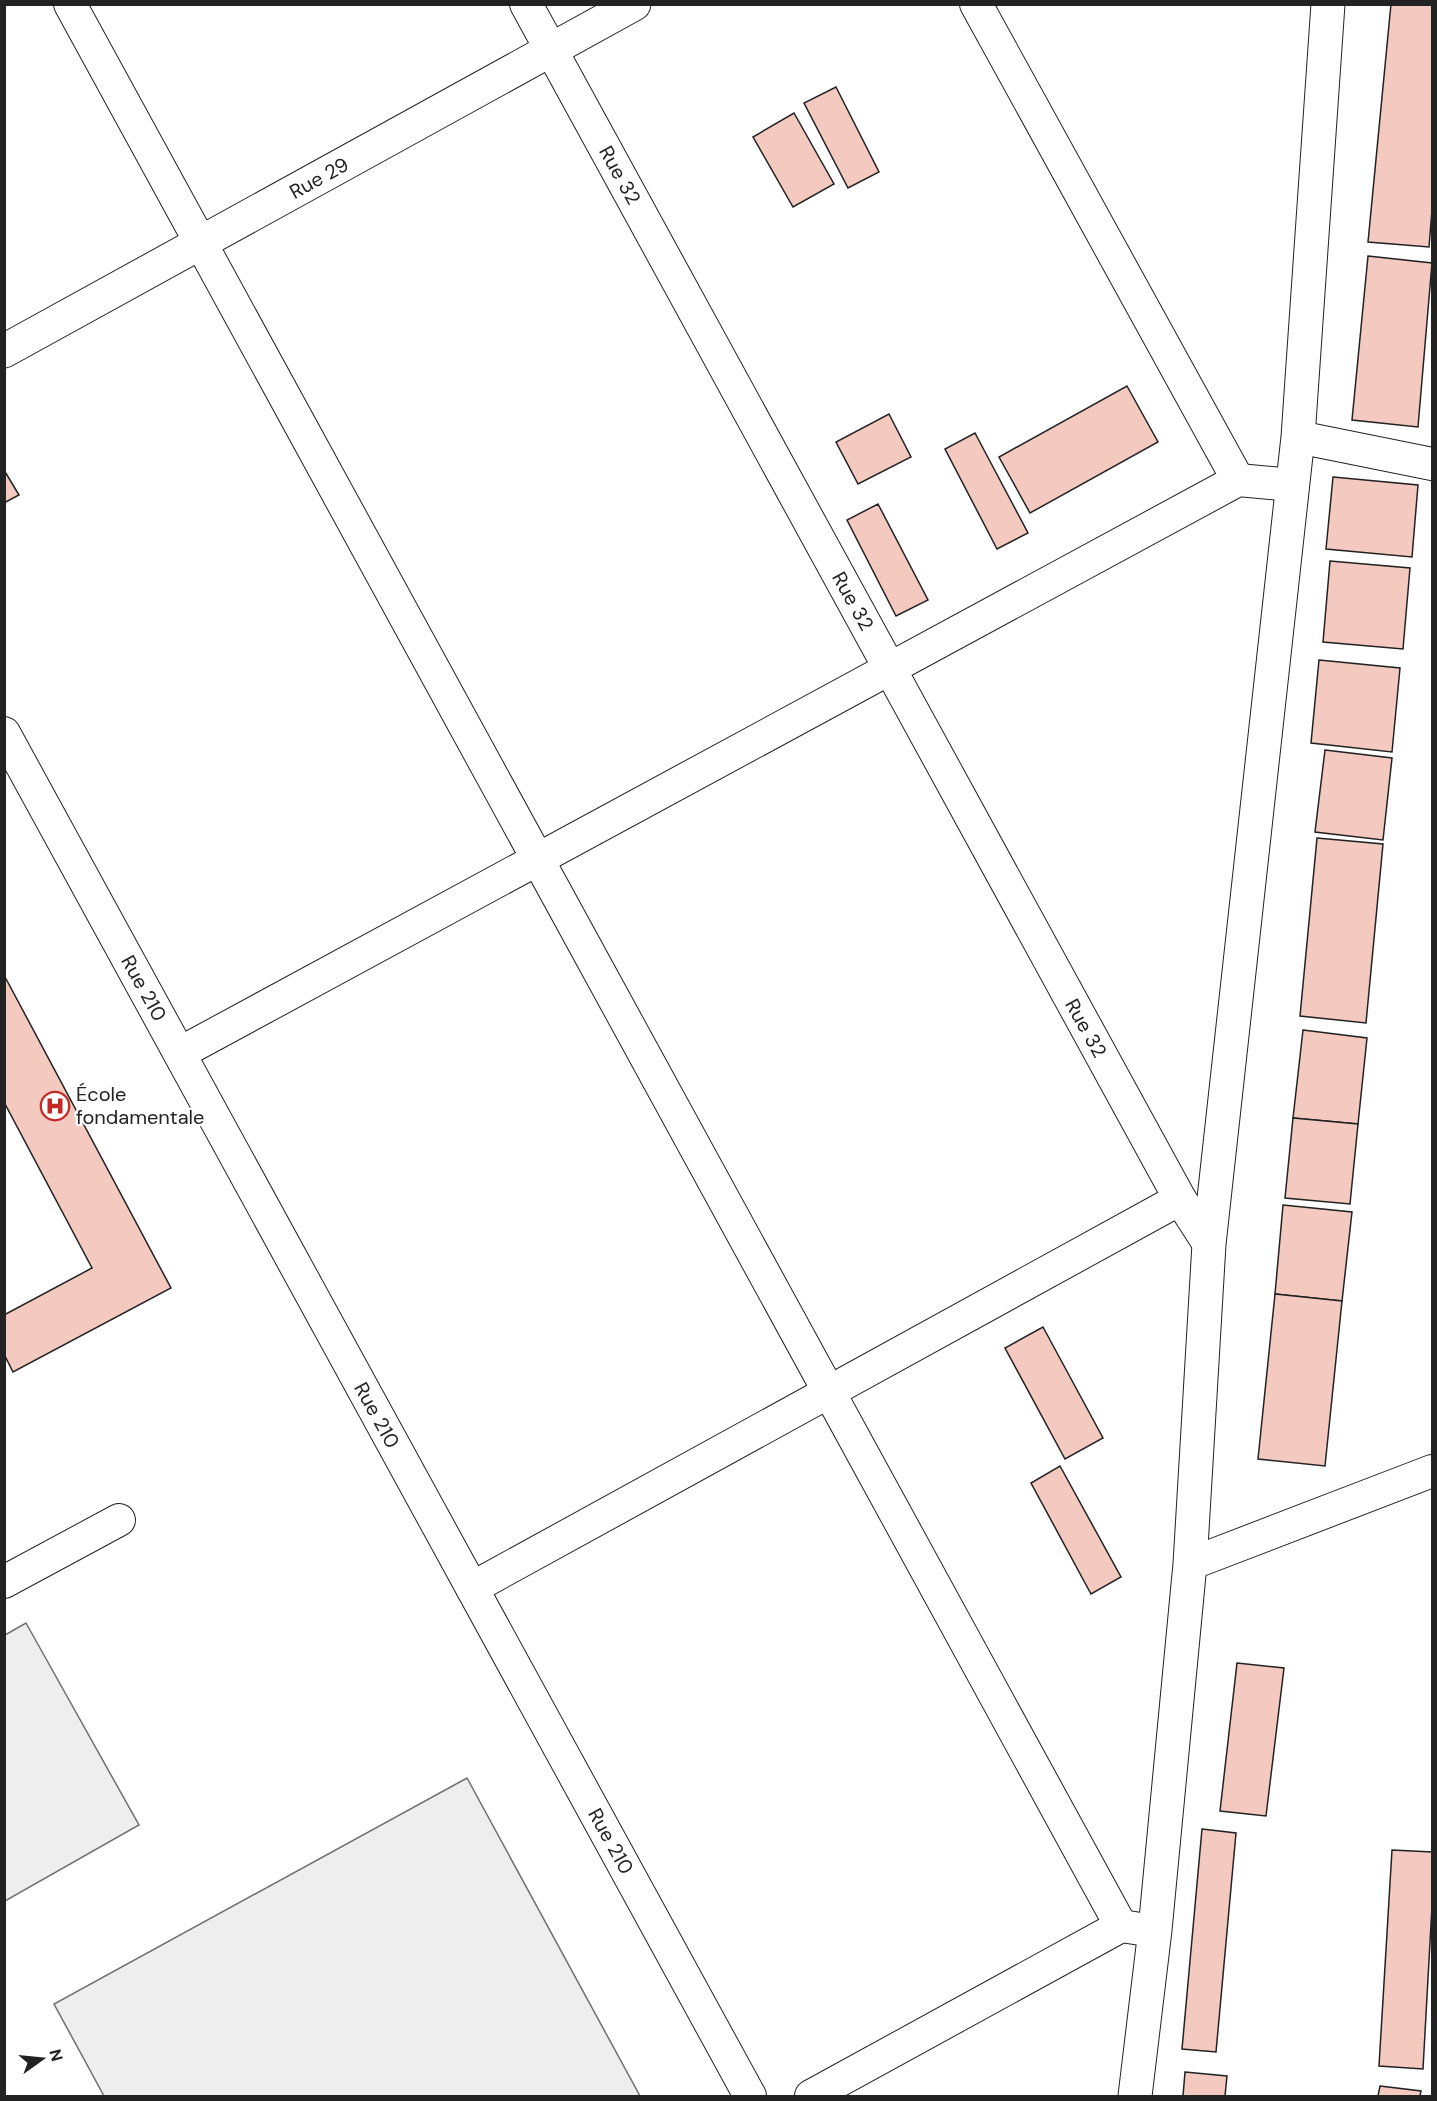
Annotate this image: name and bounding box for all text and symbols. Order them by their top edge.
street label: Rue 32 [593,141,647,209]
street label: Rue 29 [285,151,353,205]
street label: Rue 32 [826,567,880,635]
street label: Rue 210 [115,950,173,1026]
street label: Rue 32 [1059,994,1113,1062]
place label: École fondamentale [76,1081,204,1130]
hospital icon: École fondamentale [39,1090,71,1122]
street label: Rue 210 [348,1377,406,1453]
street label: Rue 210 [582,1803,640,1879]
north arrow [12,2029,72,2089]
text: N [44,2047,68,2064]

